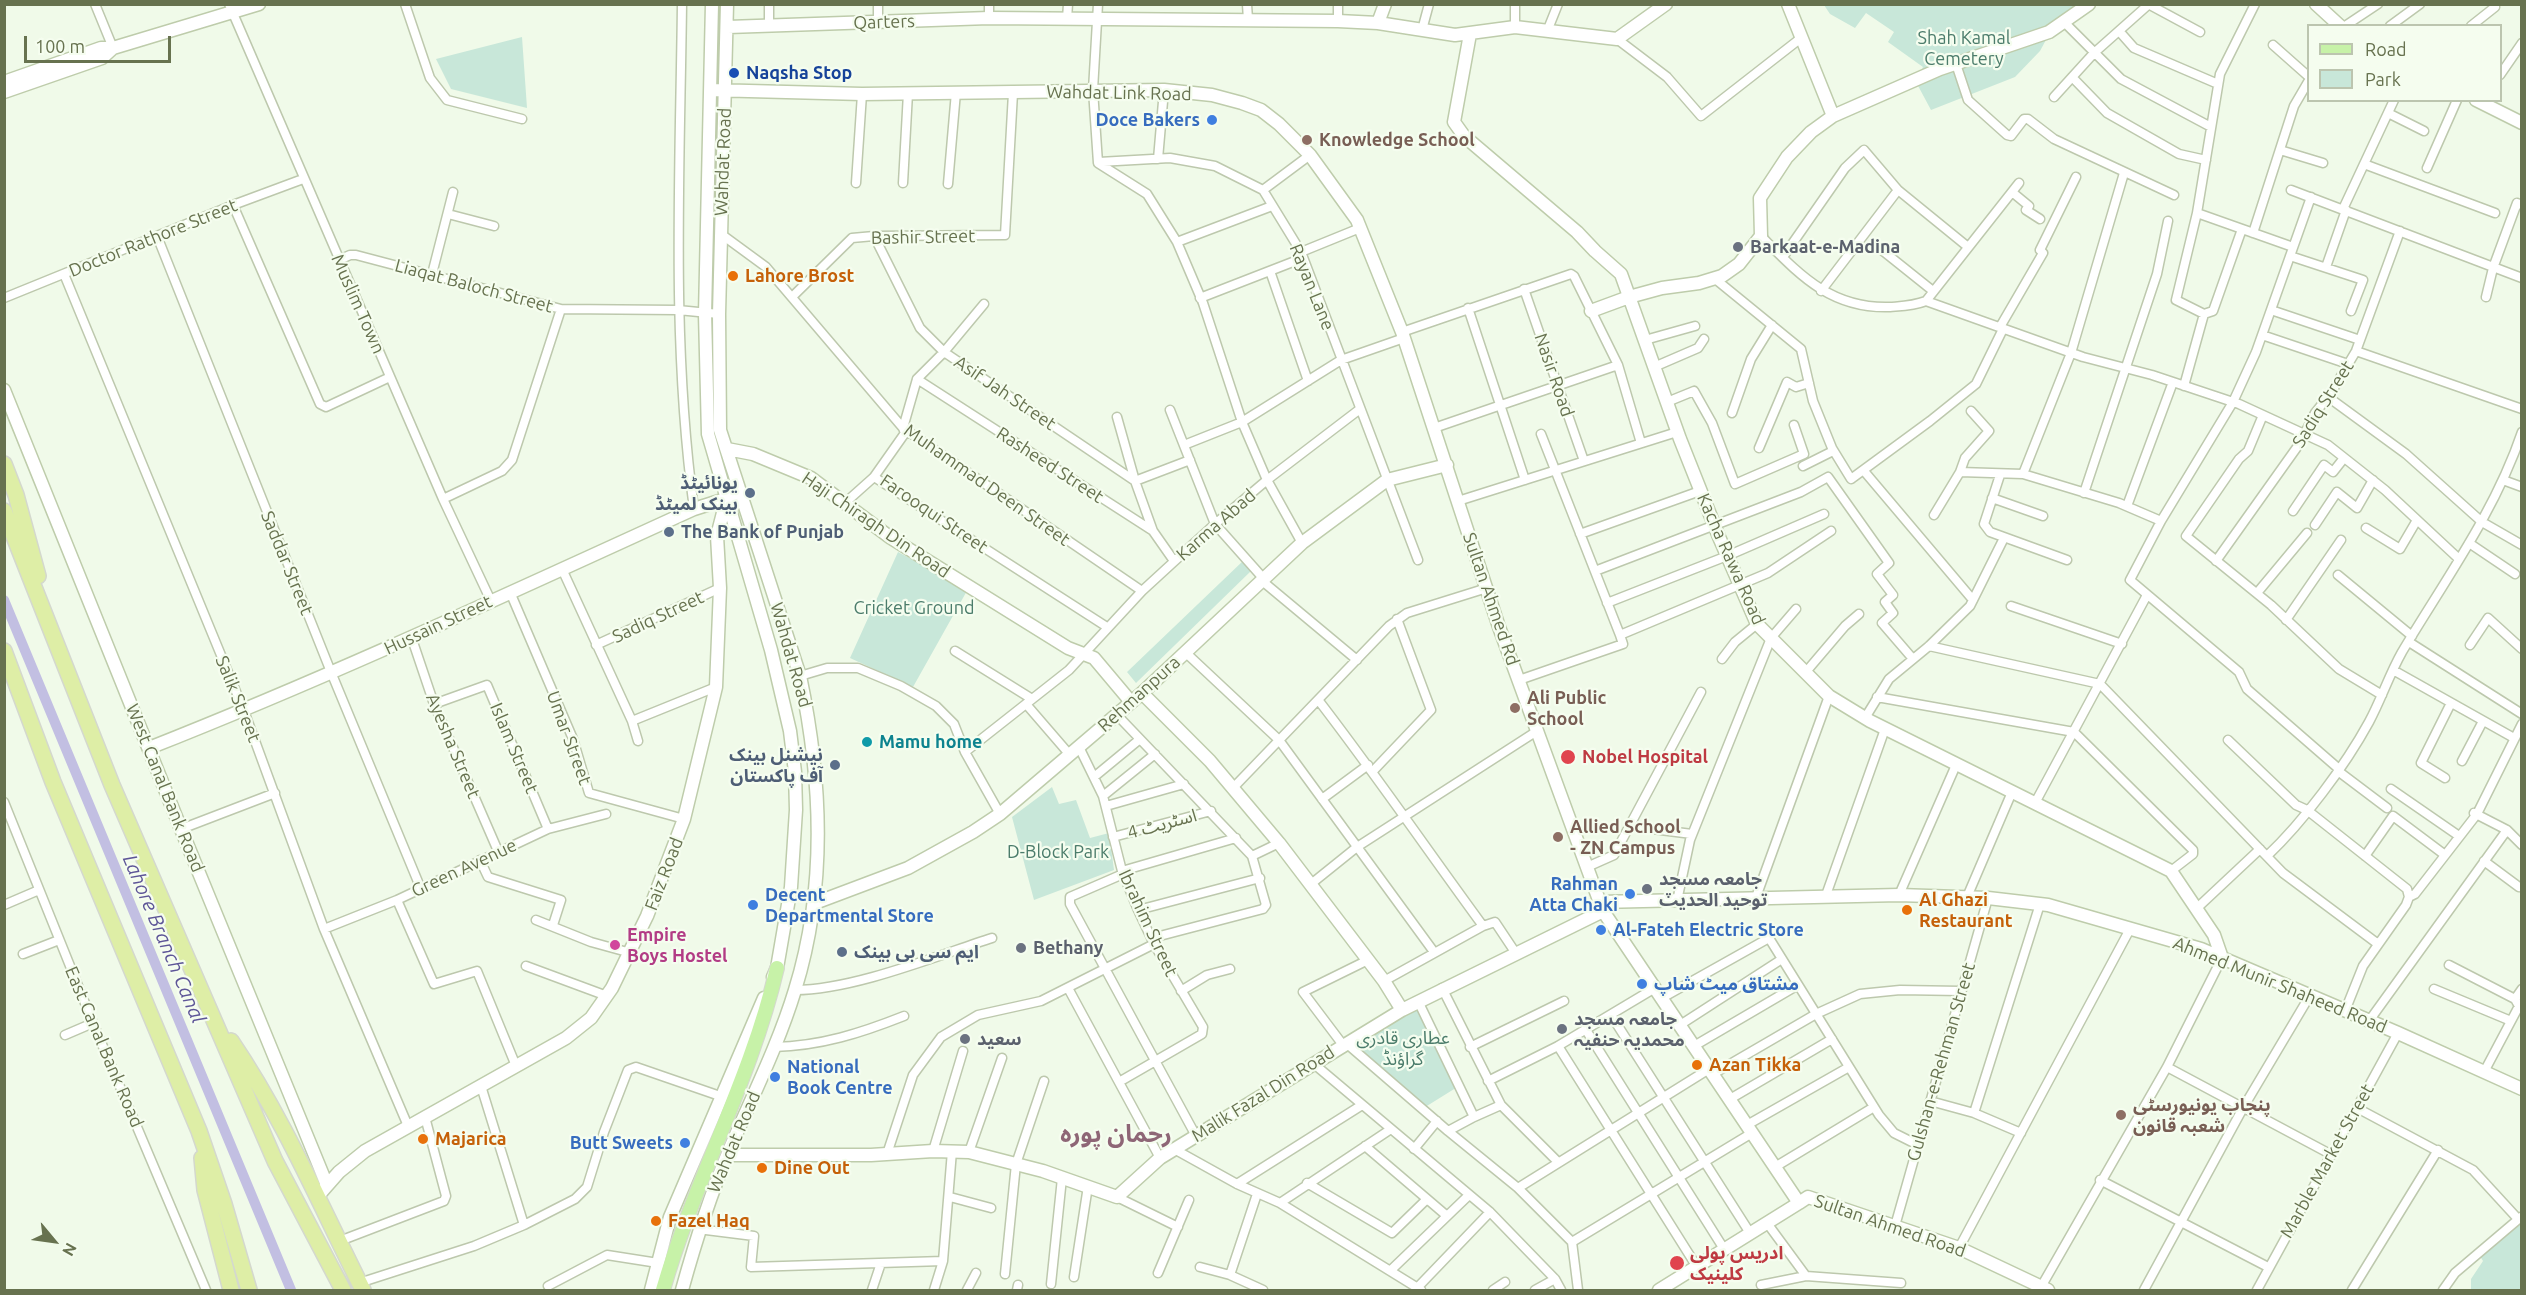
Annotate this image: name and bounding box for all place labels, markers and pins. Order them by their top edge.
place label: Naqsha Stop [746,62,852,84]
marker: Naqsha Stop [727,66,741,80]
place label: Doce Bakers [1095,109,1200,131]
marker: Doce Bakers [1205,113,1219,127]
place label: Knowledge School [1319,129,1475,151]
marker: Knowledge School [1300,133,1314,147]
place label: Barkaat-e-Madina [1750,236,1900,258]
marker: Barkaat-e-Madina [1731,240,1745,254]
place label: Lahore Brost [745,265,854,287]
marker: Lahore Brost [726,269,740,283]
place label: یونائیٹڈ بینک لمیٹڈ [655,472,738,514]
marker: یونائیٹڈ بینک لمیٹڈ [743,486,757,500]
place label: The Bank of Punjab [681,521,844,543]
marker: The Bank of Punjab [662,525,676,539]
place label: Ali Public School [1527,687,1606,730]
marker: Ali Public School [1508,701,1522,715]
place label: Mamu home [879,731,982,753]
marker: Mamu home [860,735,874,749]
place label: نیشنل بینک آف پاکستان [729,744,823,786]
place label: Nobel Hospital [1582,746,1708,768]
marker: Nobel Hospital [1559,748,1577,766]
marker: نیشنل بینک آف پاکستان [828,758,842,772]
place label: Allied School - ZN Campus [1570,816,1681,858]
marker: Allied School - ZN Campus [1551,830,1565,844]
place label: جامعہ مسجد توحید الحدیٽ [1659,868,1767,910]
place label: Rahman Atta Chaki [1529,873,1618,916]
marker: جامعہ مسجد توحید الحدیٽ [1640,882,1654,896]
place label: Decent Departmental Store [765,884,934,926]
marker: Rahman Atta Chaki [1623,887,1637,901]
place label: Al Ghazi Restaurant [1919,889,2012,932]
marker: Decent Departmental Store [746,898,760,912]
marker: Al Ghazi Restaurant [1900,903,1914,917]
place label: Al-Fateh Electric Store [1613,919,1804,941]
marker: Al-Fateh Electric Store [1594,923,1608,937]
place label: Empire Boys Hostel [627,924,728,966]
place label: Bethany [1033,937,1103,959]
marker: Empire Boys Hostel [608,938,622,952]
place label: ایم سی بی بینک [854,941,979,963]
marker: Bethany [1014,941,1028,955]
marker: ایم سی بی بینک [835,945,849,959]
place label: مشتاق میٹ شاپ [1654,973,1799,995]
marker: مشتاق میٹ شاپ [1635,977,1649,991]
place label: جامعہ مسجد محمدیہ حنفیہ [1574,1008,1685,1050]
marker: جامعہ مسجد محمدیہ حنفیہ [1555,1022,1569,1036]
place label: سعید [977,1028,1022,1050]
marker: سعید [958,1032,972,1046]
place label: Azan Tikka [1709,1054,1801,1076]
place label: National Book Centre [787,1056,893,1098]
marker: Azan Tikka [1690,1058,1704,1072]
marker: National Book Centre [768,1070,782,1084]
place label: پنجاب یونیورسٹی شعبہ قانون [2133,1094,2271,1136]
marker: پنجاب یونیورسٹی شعبہ قانون [2114,1108,2128,1122]
place label: Majarica [435,1128,507,1150]
marker: Majarica [416,1132,430,1146]
place label: Butt Sweets [570,1132,673,1154]
marker: Butt Sweets [678,1136,692,1150]
place label: Dine Out [774,1157,850,1179]
marker: Dine Out [755,1161,769,1175]
place label: Fazel Haq [668,1210,750,1232]
marker: Fazel Haq [649,1214,663,1228]
place label: ادریس پولی کلینیک [1690,1242,1783,1284]
marker: ادریس پولی کلینیک [1668,1254,1686,1272]

